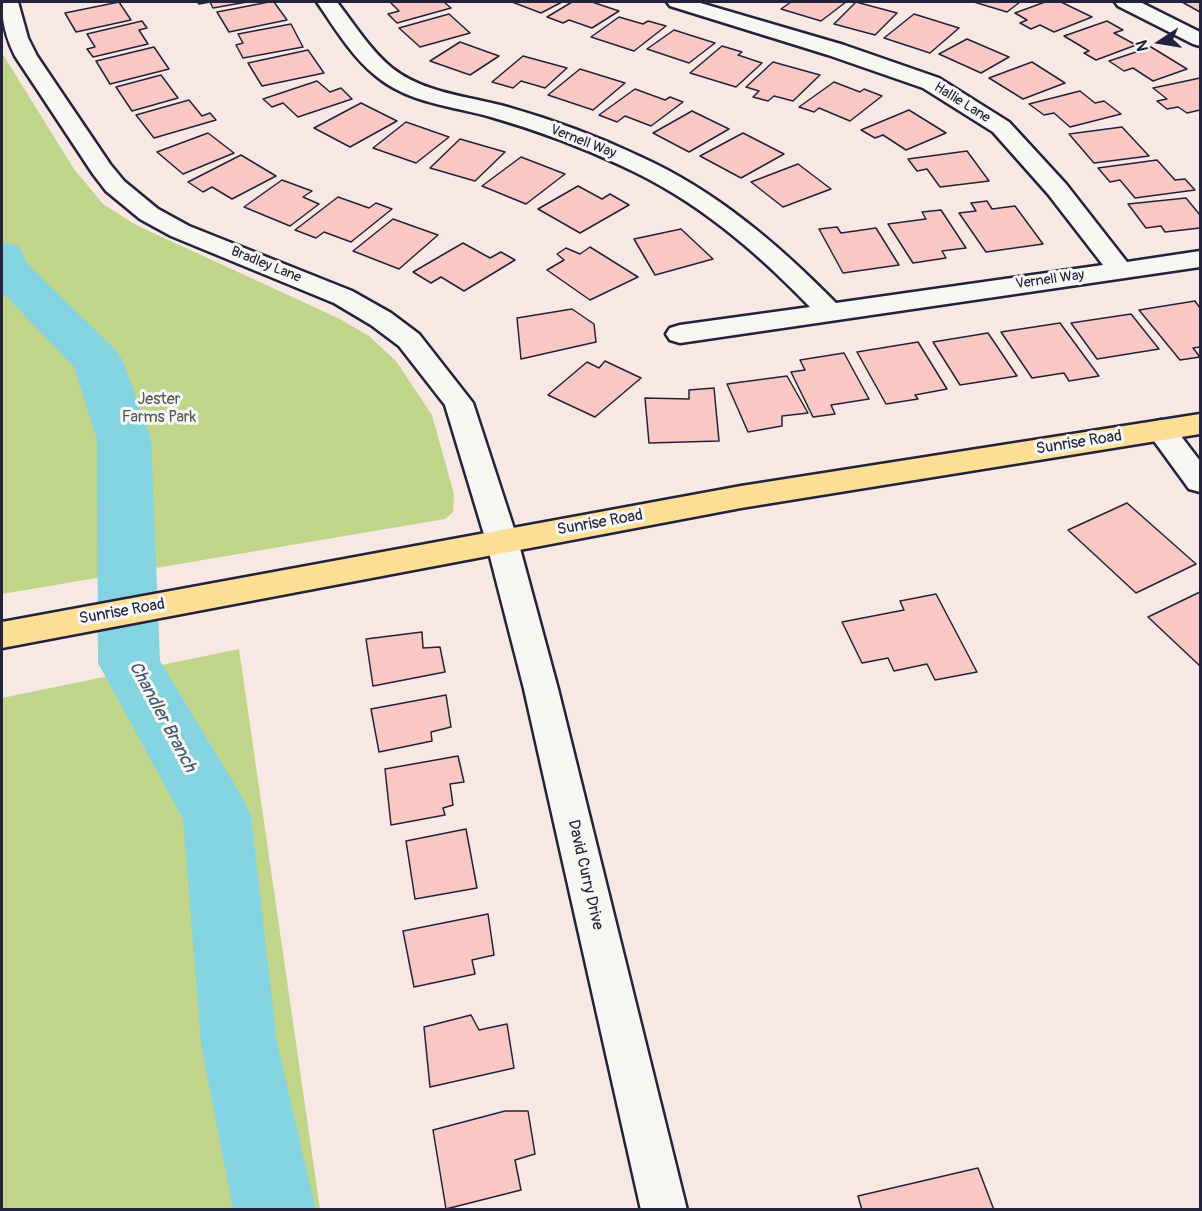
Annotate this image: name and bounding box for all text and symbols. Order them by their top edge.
north arrow [1130,12,1190,72]
text: N [1131,38,1153,53]
street label: Hallie Lane [931,79,993,127]
street label: Vernell Way [548,122,618,162]
street label: Bradley Lane [228,243,304,287]
street label: Vernell Way [1015,267,1085,293]
park label: Jester Farms Park [122,390,196,428]
street label: Sunrise Road [1035,427,1123,459]
street label: Sunrise Road [556,506,644,540]
street label: Sunrise Road [78,595,166,629]
water label: Chandler Branch [124,658,200,776]
street label: David Curry Drive [563,818,607,932]

